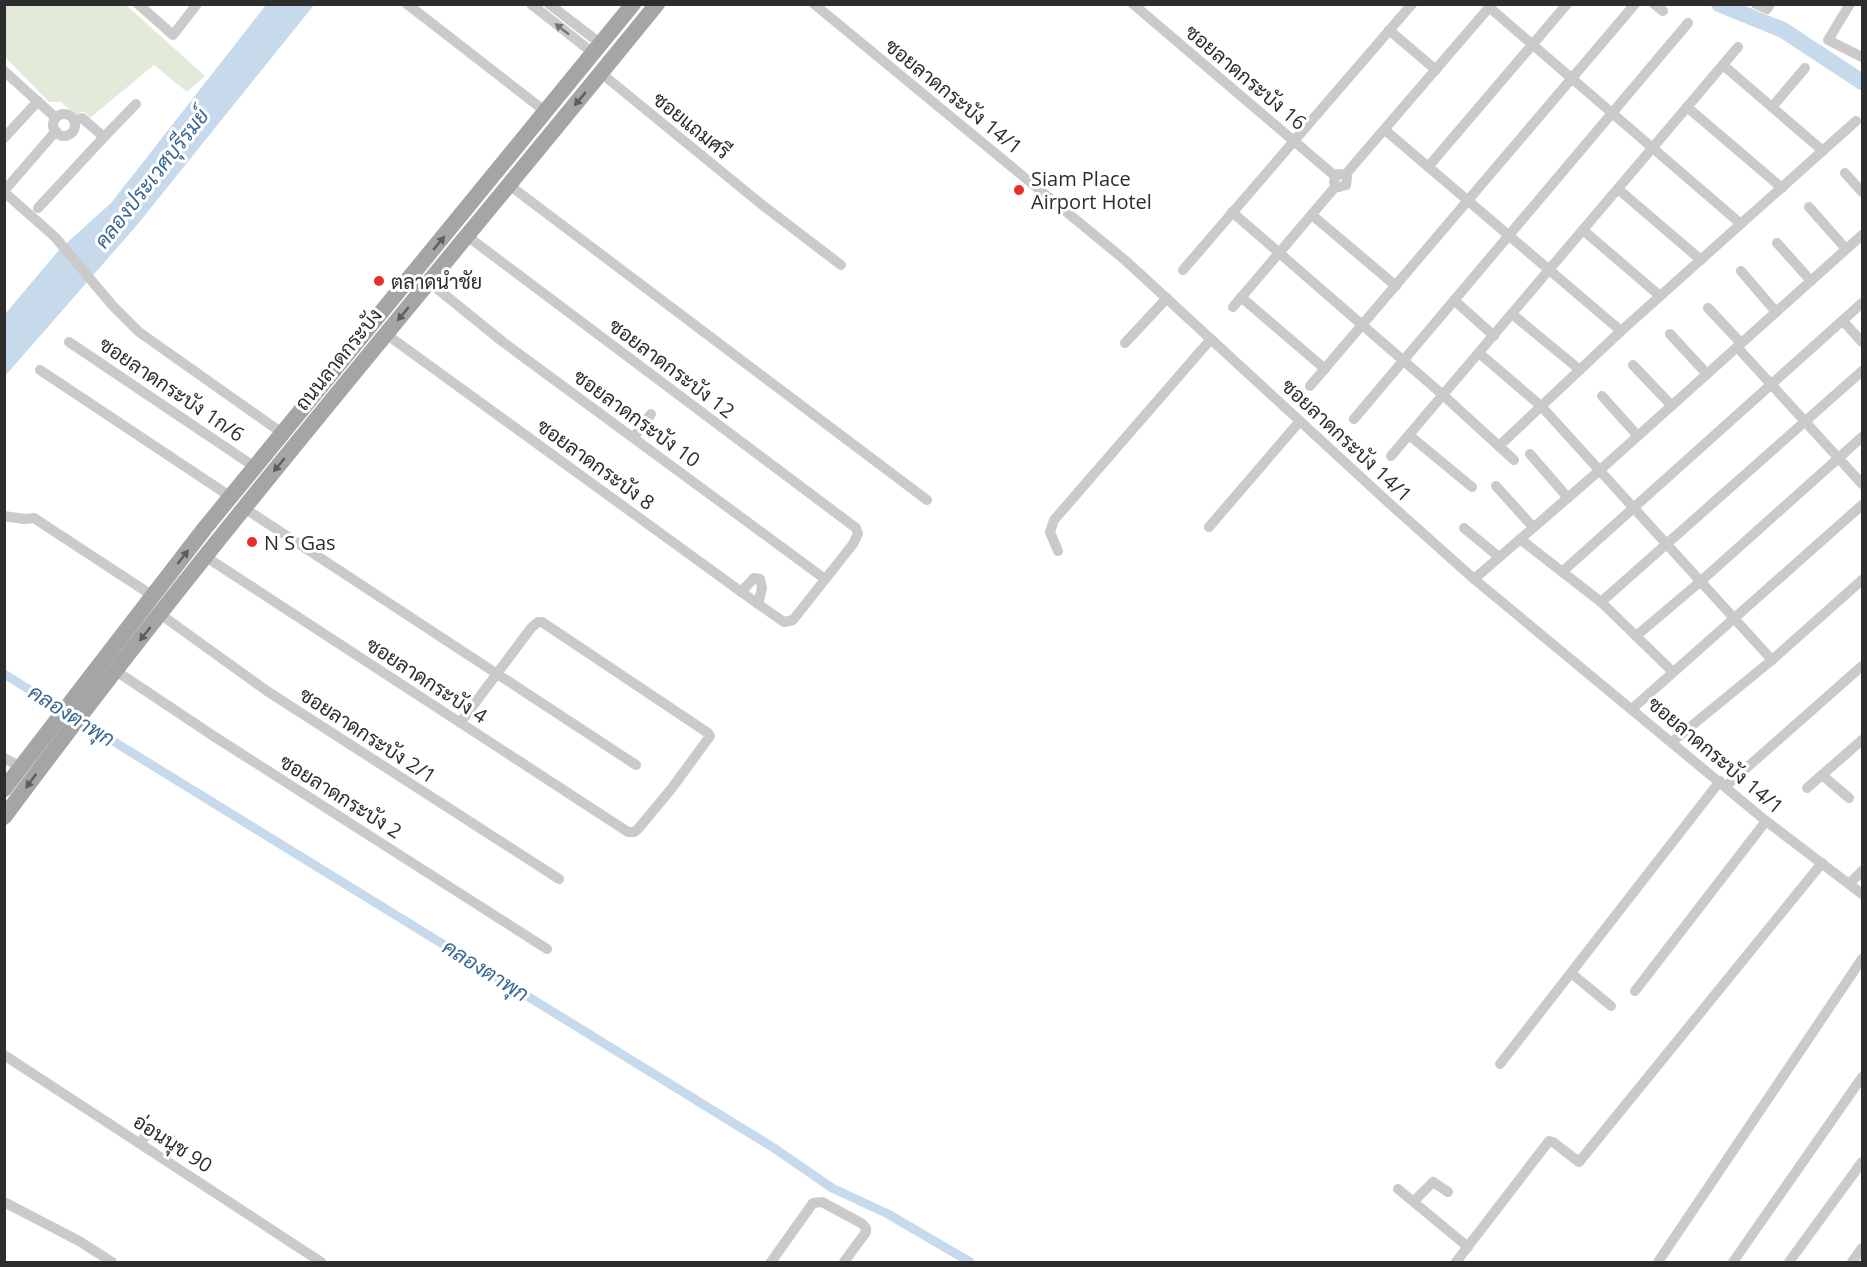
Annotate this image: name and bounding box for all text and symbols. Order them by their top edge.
street label: ซอยลาดกระบัง 16 [1180,18,1312,136]
one-way arrow [554,22,570,35]
street label: ซอยลาดกระบัง 14/1 [880,32,1028,160]
street label: ซอยแถมศรี [647,85,737,165]
one-way arrow [574,91,587,106]
water label: คลองประเวศบุรีรมย์ [87,100,217,254]
place label: Siam Place Airport Hotel [1031,165,1152,215]
marker: Siam Place Airport Hotel [1012,183,1026,197]
one-way arrow [432,235,445,251]
place label: ตลาดนำชัย [391,268,482,295]
marker: ตลาดนำชัย [372,274,386,288]
street label: ถนนลาดกระบัง [288,302,388,416]
one-way arrow [396,306,409,322]
street label: ซอยลาดกระบัง 12 [604,312,740,424]
street label: ซอยลาดกระบัง 1ก/6 [94,330,250,448]
street label: ซอยลาดกระบัง 10 [568,363,706,473]
street label: ซอยลาดกระบัง 14/1 [1276,372,1418,508]
street label: ซอยลาดกระบัง 8 [532,412,660,516]
one-way arrow [273,457,286,473]
place label: N S Gas [264,529,336,556]
marker: N S Gas [245,535,259,549]
one-way arrow [176,549,188,564]
one-way arrow [138,626,151,642]
street label: ซอยลาดกระบัง 4 [361,631,493,730]
water label: คลองตาพุก [23,677,120,753]
street label: ซอยลาดกระบัง 2/1 [294,681,442,789]
street label: ซอยลาดกระบัง 14/1 [1642,690,1790,820]
street label: ซอยลาดกระบัง 2 [275,748,407,844]
one-way arrow [25,773,38,789]
water label: คลองตาพุก [437,932,534,1008]
street label: อ่อนนุช 90 [128,1107,218,1179]

